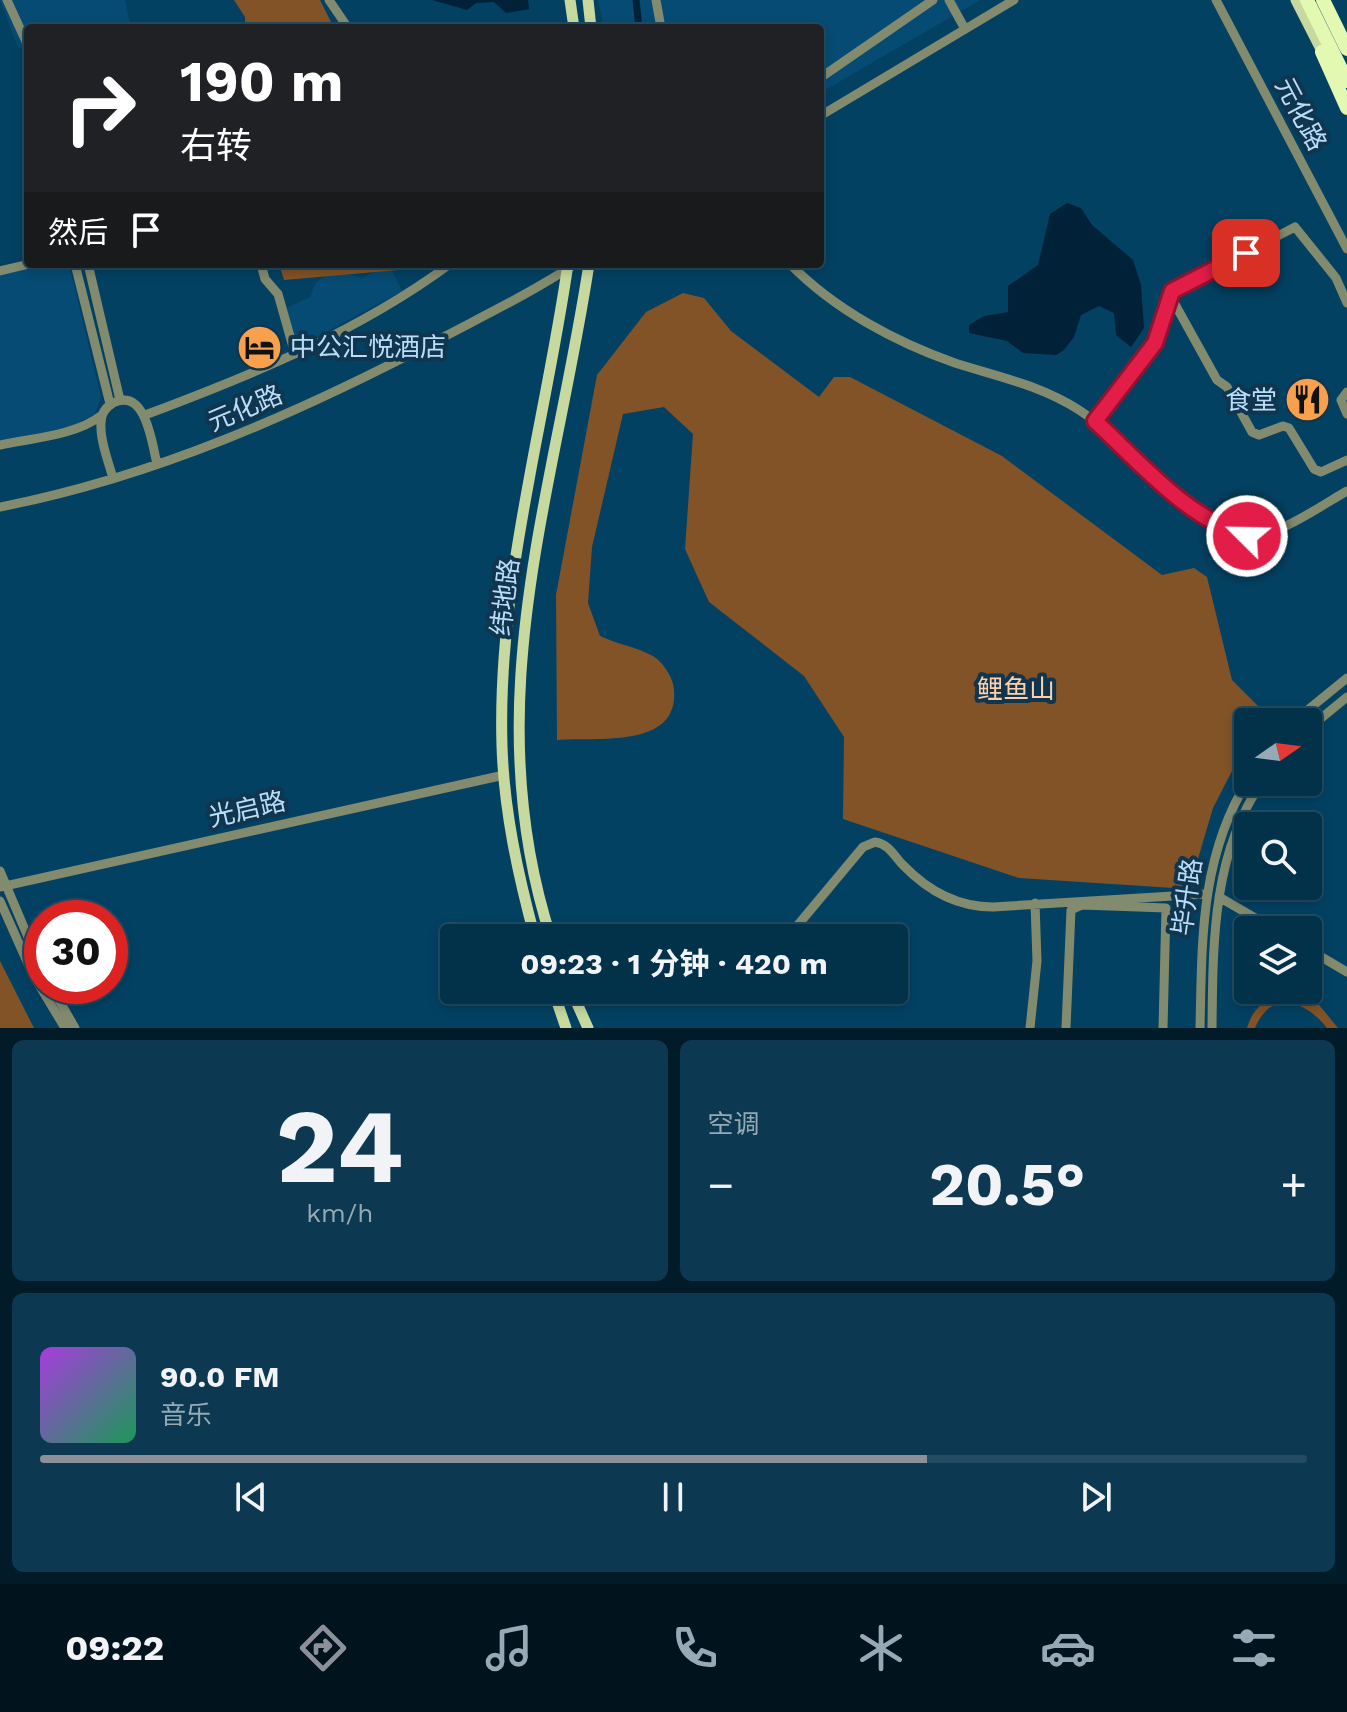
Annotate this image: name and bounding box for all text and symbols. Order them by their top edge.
text: 190 m [180,49,343,115]
icon: right [48,56,152,160]
street label: 元化路 [1269,73,1333,155]
text: 右转 [180,125,252,167]
icon: arrive [124,208,168,252]
text: 然后 [48,215,108,250]
pin [1212,219,1280,287]
icon: arrive [1224,231,1268,275]
hotel icon: 中公汇悦酒店 [235,323,283,371]
place label: 中公汇悦酒店 [290,332,446,362]
restaurant icon: 食堂 [1284,376,1332,424]
street label: 元化路 [203,379,287,437]
place label: 食堂 [1225,385,1277,415]
position arrow [1205,494,1289,578]
street label: 纬地路 [485,556,525,638]
park label: 鲤鱼山 [977,674,1055,704]
north arrow [1234,708,1322,796]
map controls [1234,708,1322,1004]
street label: 光启路 [206,786,288,832]
button: search [1234,812,1322,900]
street label: 毕升路 [1167,856,1207,938]
speed limit sign: 30 [24,900,128,1004]
button: layers [1234,916,1322,1004]
text: 09:23 · 1 分钟 · 420 m [520,946,828,981]
text: 24 [276,1085,404,1207]
text: 空调 [708,1109,760,1139]
text: 20.5° [929,1149,1085,1220]
text: − [708,1159,734,1211]
text: + [1280,1159,1307,1211]
text: km/h [306,1198,373,1228]
text: 90.0 FM [160,1359,279,1394]
text: 音乐 [160,1400,212,1430]
icon: previous [229,1475,273,1519]
icon: pause [651,1475,695,1519]
icon: next [1074,1475,1118,1519]
icon: directions [295,1620,351,1676]
icon: music [481,1620,537,1676]
icon: phone [667,1620,723,1676]
icon: climate [853,1620,909,1676]
icon: car [1040,1620,1096,1676]
icon: filters [1226,1620,1282,1676]
text: 09:22 [65,1627,164,1669]

